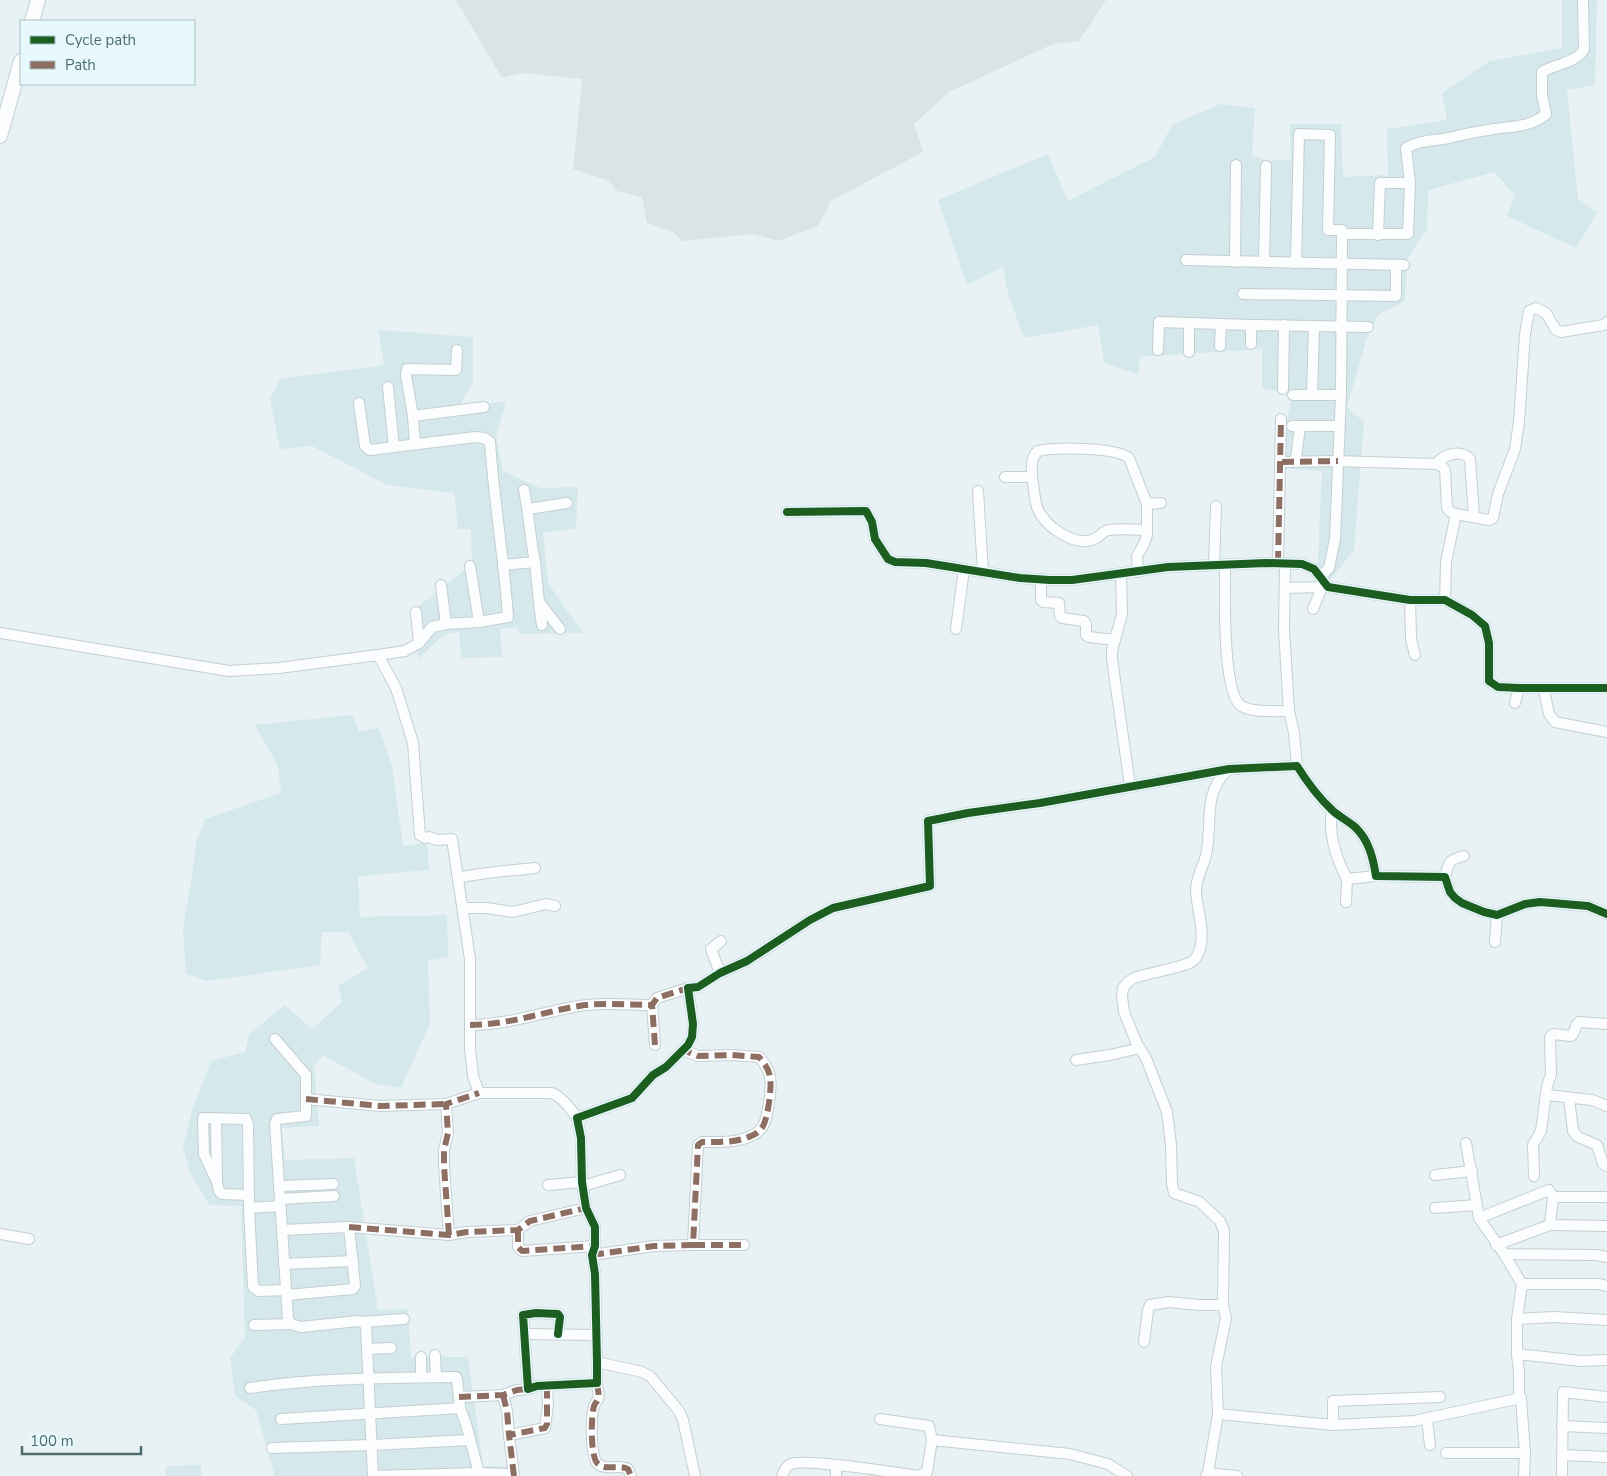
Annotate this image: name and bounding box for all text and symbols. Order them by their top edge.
legend [20,20,195,85]
text: Cycle path [65,30,136,50]
text: Path [65,55,96,75]
scale bar [22,1424,141,1456]
text: 100 m [30,1431,74,1451]

